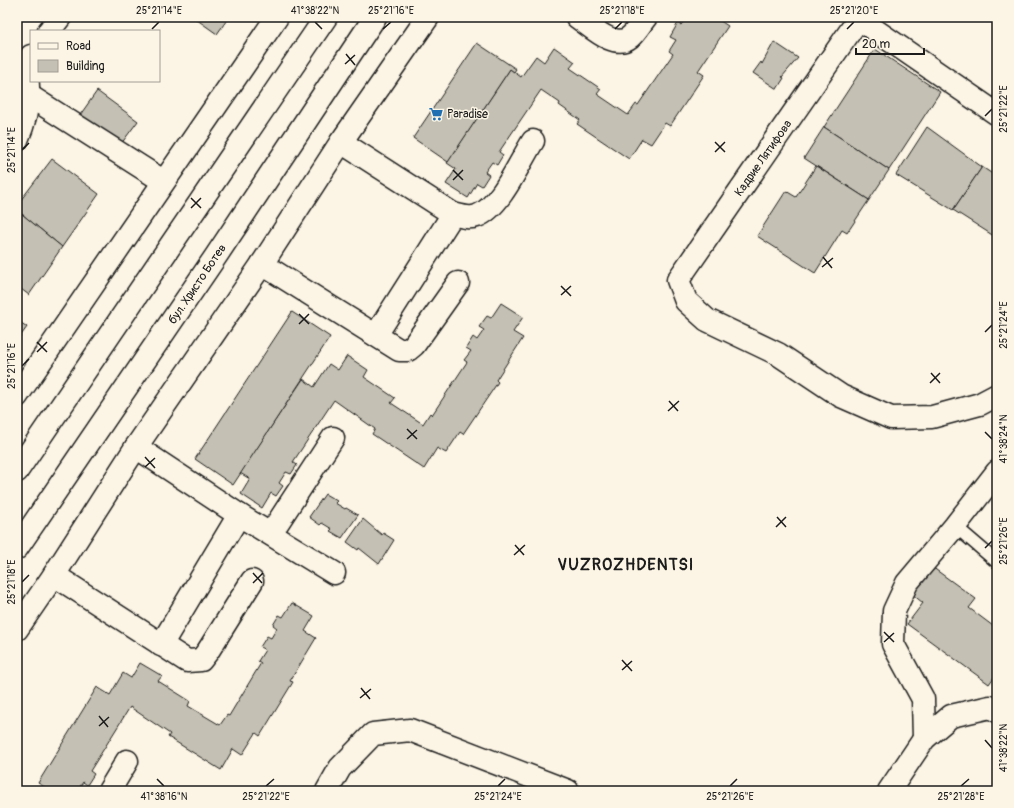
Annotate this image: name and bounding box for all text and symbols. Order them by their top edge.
text: 25°21'14"E [136,5,182,17]
text: 41°38'22"N [291,5,340,17]
text: 25°21'16"E [368,5,414,17]
text: 25°21'18"E [599,5,645,17]
text: 25°21'20"E [830,5,878,17]
legend [30,30,160,82]
scale bar [856,30,924,56]
text: 20 m [862,37,891,52]
text: Road [66,39,91,54]
text: Building [66,59,105,74]
text: 25°21'22"E [998,85,1010,133]
supermarket icon: Paradise [428,106,444,122]
place label: Paradise [447,107,488,122]
street label: Кадрие Лятифова [732,117,796,199]
text: 25°21'14"E [6,127,18,173]
street label: бул. Христо Ботев [165,241,230,327]
text: 25°21'24"E [998,301,1010,349]
text: 25°21'16"E [6,343,18,389]
text: 41°38'24"N [998,414,1010,463]
text: 25°21'26"E [998,517,1010,565]
district label: VUZROZHDENTSI [558,555,694,575]
text: 25°21'18"E [6,559,18,605]
text: 41°38'22"N [998,723,1010,772]
text: 41°38'16"N [140,791,188,803]
text: 25°21'22"E [242,791,290,803]
text: 25°21'24"E [474,791,522,803]
text: 25°21'26"E [706,791,754,803]
text: 25°21'28"E [938,791,984,803]

